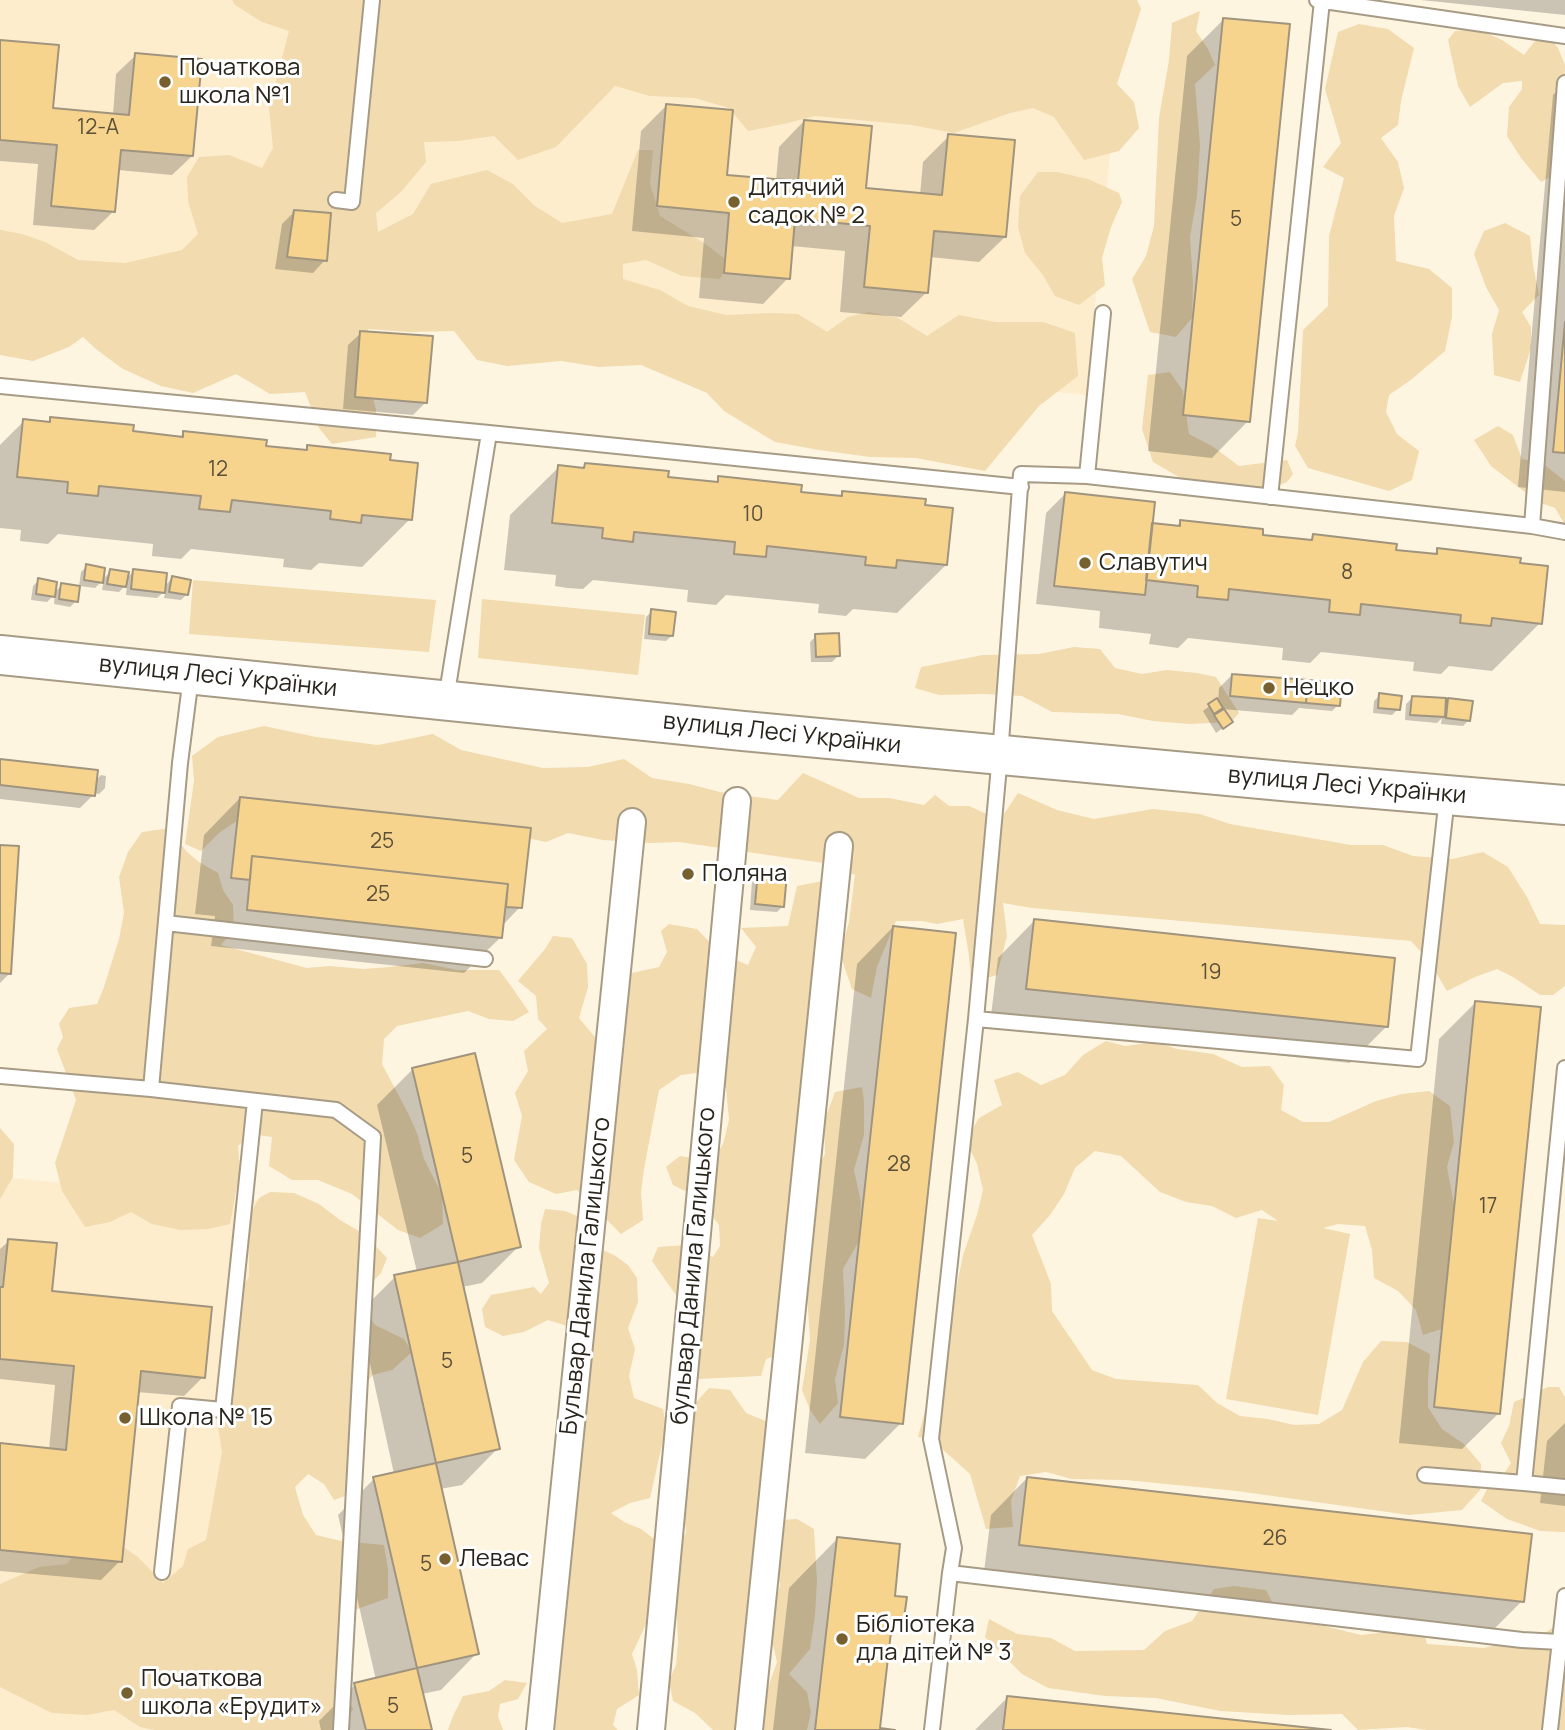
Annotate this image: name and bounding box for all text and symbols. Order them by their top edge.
place label: Початкова школа №1 [179,54,300,110]
marker: Початкова школа №1 [157,74,173,90]
house number: 12-А [77,115,119,141]
place label: Дитячий садок № 2 [748,174,865,230]
marker: Дитячий садок № 2 [726,194,742,210]
house number: 5 [1230,207,1242,233]
house number: 12 [208,457,228,483]
house number: 10 [743,502,763,528]
place label: Славутич [1099,549,1208,577]
marker: Славутич [1077,555,1093,571]
house number: 8 [1341,560,1353,586]
street label: вулиця Лесі Українки [98,650,338,704]
place label: Нецко [1283,674,1354,702]
marker: Нецко [1261,680,1277,696]
street label: вулиця Лесі Українки [662,707,902,761]
street label: вулиця Лесі Українки [1227,761,1467,811]
house number: 25 [370,829,394,855]
place label: Поляна [702,860,787,888]
marker: Поляна [680,866,696,882]
house number: 25 [366,882,390,908]
house number: 19 [1200,960,1222,986]
street label: бульвар Данила Галицького [666,1106,722,1426]
street label: Бульвар Данила Галицького [555,1116,617,1436]
house number: 5 [461,1144,473,1170]
house number: 28 [887,1152,911,1178]
house number: 17 [1479,1194,1497,1220]
house number: 5 [441,1349,453,1375]
place label: Школа № 15 [139,1404,273,1432]
marker: Школа № 15 [117,1410,133,1426]
house number: 26 [1262,1526,1288,1552]
place label: Левас [459,1545,529,1573]
marker: Левас [437,1551,453,1567]
house number: 5 [420,1552,432,1578]
place label: Бібліотека дла дітей № 3 [856,1611,1012,1667]
marker: Бібліотека дла дітей № 3 [834,1631,850,1647]
place label: Початкова школа «Ерудит» [141,1665,322,1721]
marker: Початкова школа «Ерудит» [119,1685,135,1701]
house number: 5 [387,1694,399,1720]

